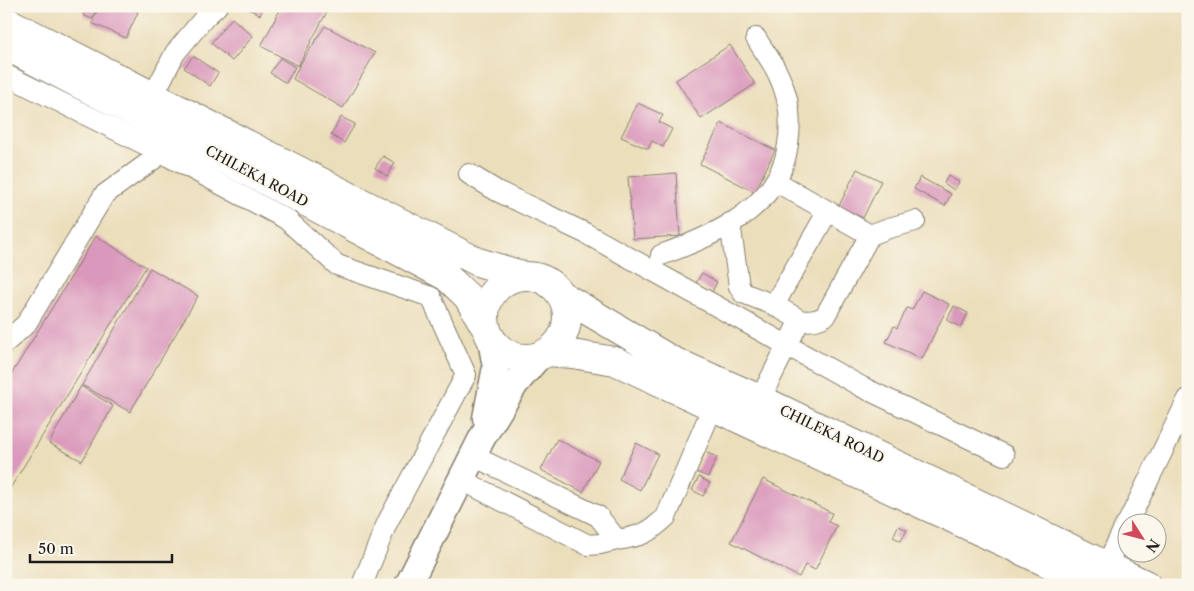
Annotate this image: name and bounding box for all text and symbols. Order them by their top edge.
street label: CHILEKA ROAD [202,141,312,211]
street label: CHILEKA ROAD [777,401,887,467]
north arrow [1116,514,1166,564]
scale bar [30,531,172,563]
text: N [1142,535,1163,556]
text: 50 m [38,539,74,558]

